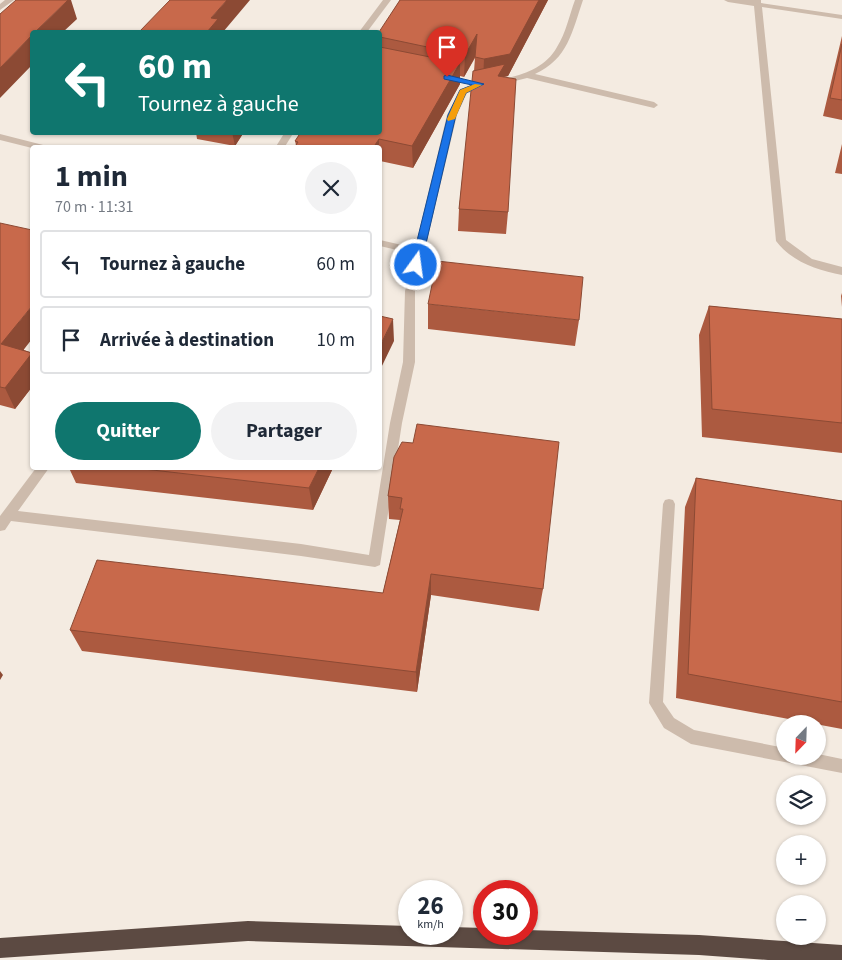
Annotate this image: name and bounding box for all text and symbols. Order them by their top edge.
pin [426,26,468,77]
icon: arrive [433,33,461,61]
text: 60 m [138,42,212,92]
icon: left [55,50,120,115]
text: Tournez à gauche [138,88,299,120]
text: 1 min [55,155,128,198]
button: close [305,162,357,214]
text: 70 m · 11:31 [55,196,134,218]
position arrow [389,238,441,290]
icon: left [57,250,85,278]
text: Tournez à gauche [100,251,245,278]
text: 60 m [317,251,355,278]
icon: arrive [57,326,85,354]
text: Arrivée à destination [100,327,274,354]
text: 10 m [317,327,355,354]
button: Quitter [55,402,201,460]
button: Partager [211,402,357,460]
north arrow [776,715,826,765]
map controls [776,715,826,945]
button: layers [776,775,826,825]
button: + [776,835,826,885]
speed limit sign: 30 [473,880,538,945]
text: 26 [417,888,444,924]
button: − [776,895,826,945]
text: km/h [417,916,444,933]

